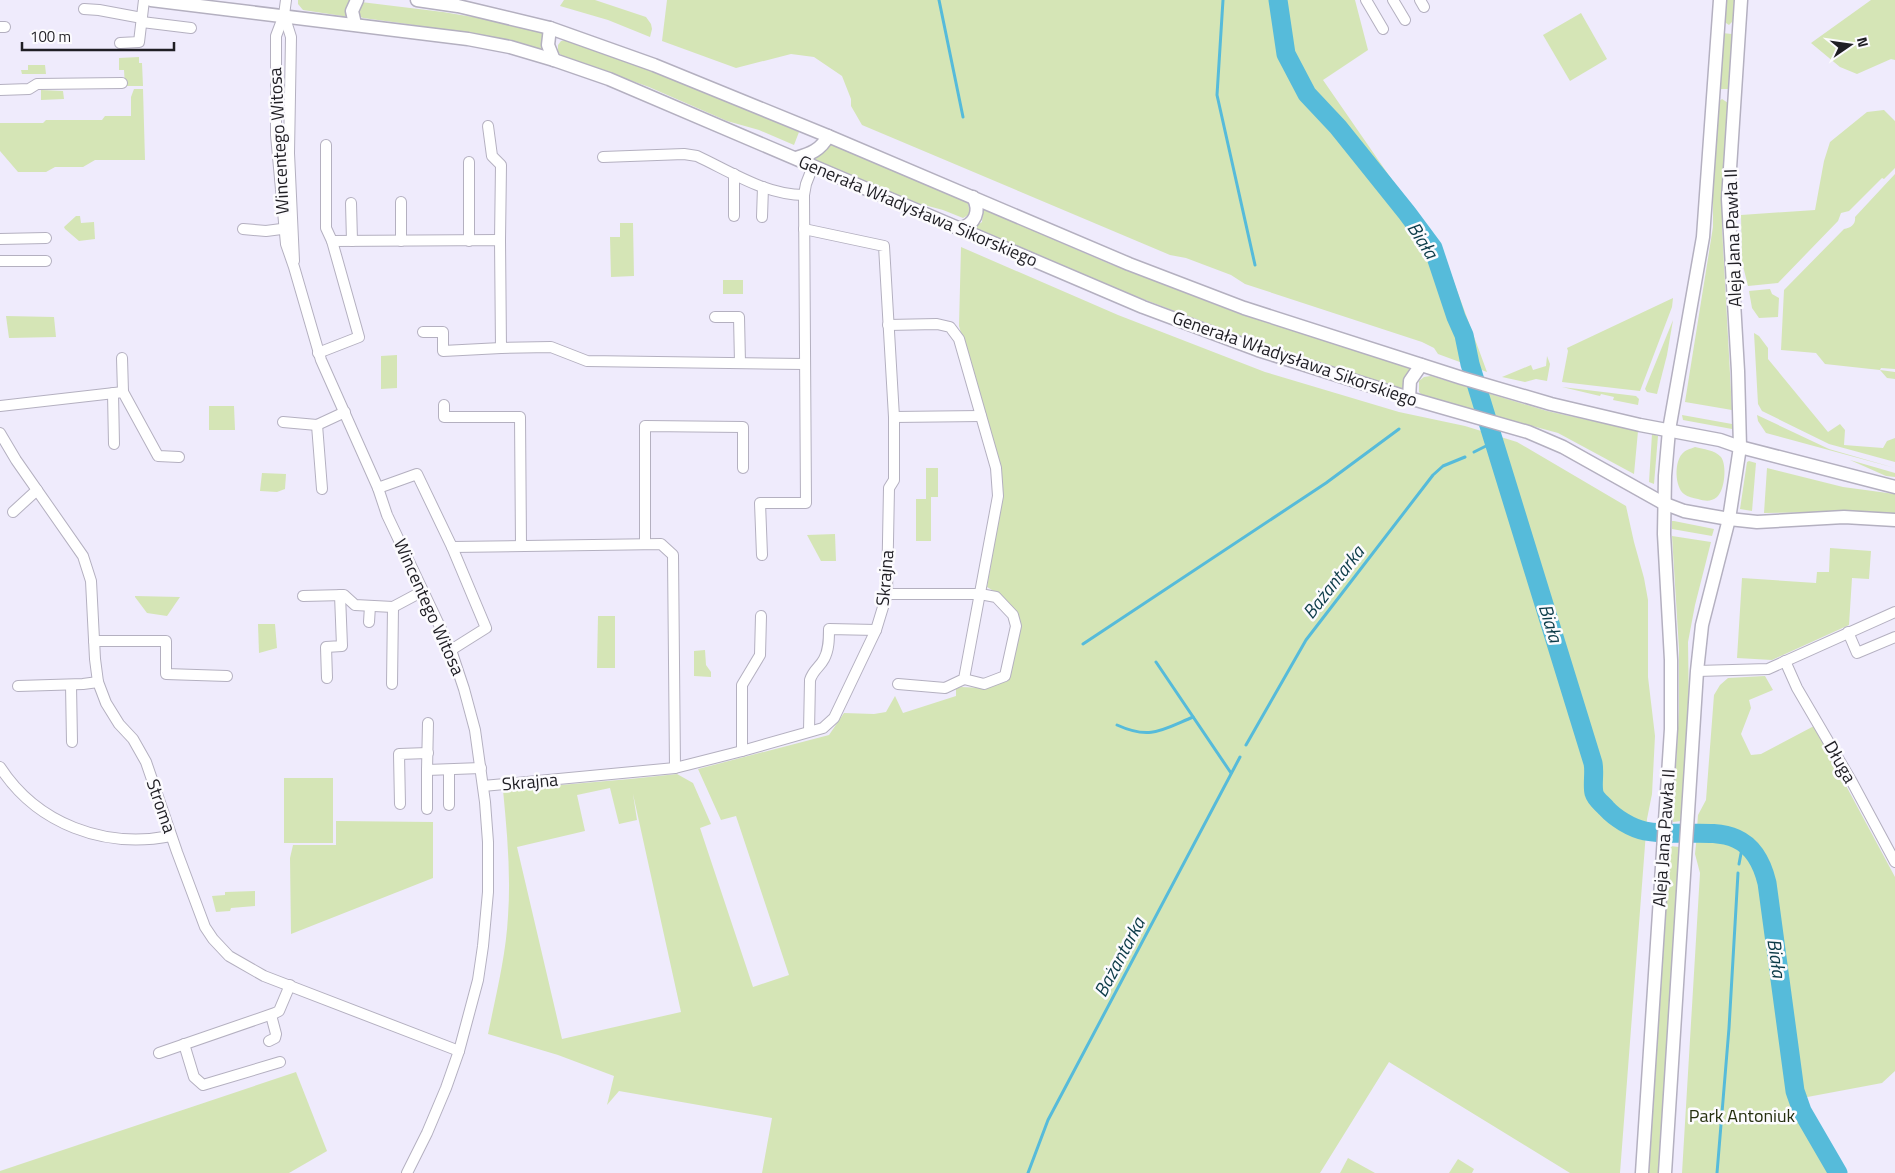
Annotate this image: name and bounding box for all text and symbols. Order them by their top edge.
scale bar [22,20,175,52]
north arrow [1825,20,1875,70]
text: 100 m [30,25,71,48]
text: N [1852,35,1874,49]
street label: Wincentego Witosa [261,67,296,215]
street label: Generała Władysława Sikorskiego [794,148,1042,273]
street label: Aleja Jana Pawła II [1717,168,1748,308]
water label: Biała [1401,215,1447,265]
street label: Generała Władysława Sikorskiego [1169,304,1421,413]
street label: Wincentego Witosa [387,534,472,680]
water label: Bażantarka [1295,538,1372,625]
street label: Skrajna [869,549,900,607]
water label: Biała [1532,600,1571,647]
street label: Długa [1817,736,1863,788]
street label: Skrajna [501,766,559,797]
street label: Aleja Jana Pawła II [1645,768,1682,908]
street label: Stroma [140,775,183,836]
water label: Bażantarka [1085,910,1152,1002]
water label: Biała [1760,937,1795,981]
park label: Park Antoniuk [1689,1102,1796,1129]

